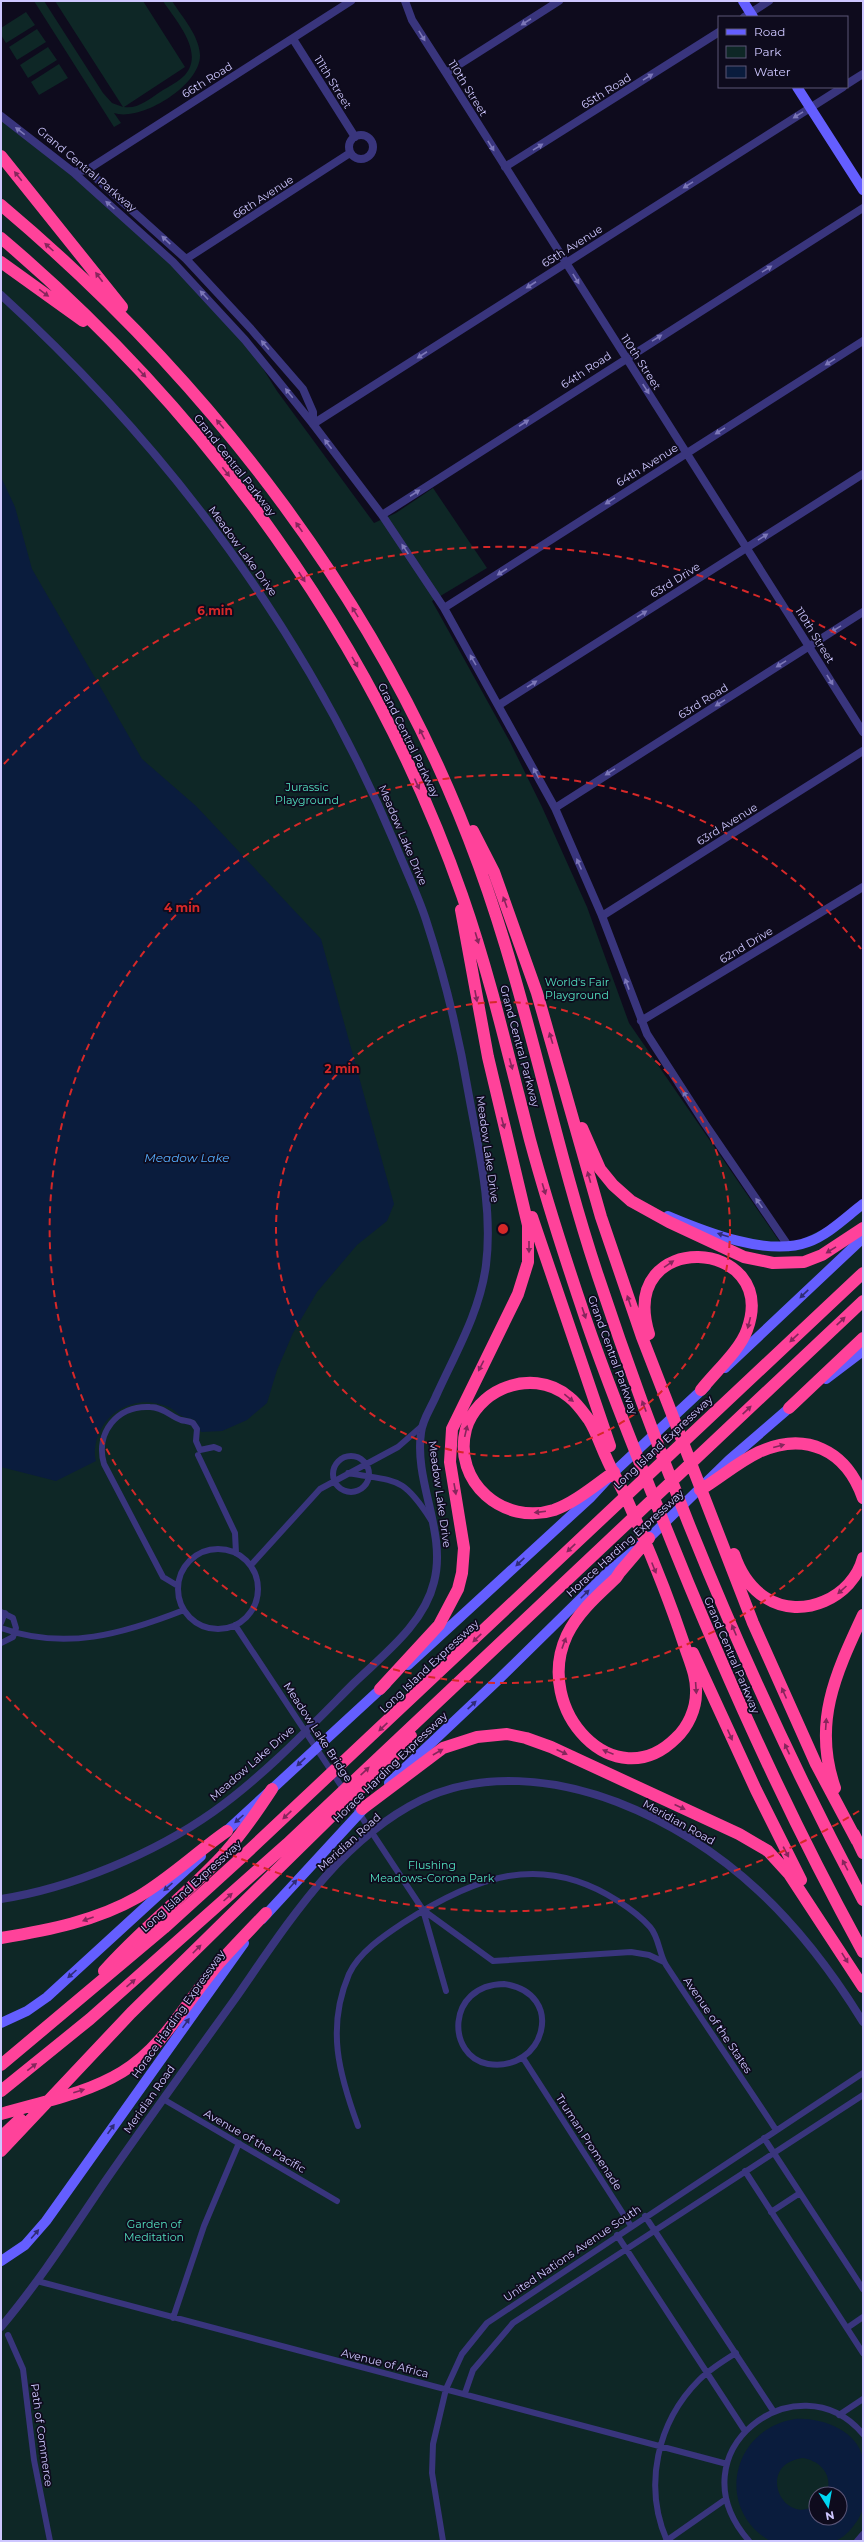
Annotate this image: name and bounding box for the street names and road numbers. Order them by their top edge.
street label: 111th Street [311,53,355,112]
street label: 110th Street [445,57,491,119]
street label: 66th Road [179,59,235,101]
street label: 65th Road [578,70,634,112]
street label: Grand Central Parkway [34,123,140,215]
street label: 66th Avenue [230,172,296,222]
street label: 65th Avenue [539,222,605,270]
street label: 110th Street [618,332,664,393]
street label: 64th Road [558,348,614,392]
street label: Grand Central Parkway [191,411,279,519]
street label: 64th Avenue [613,440,681,490]
street label: Meadow Lake Drive [206,503,281,599]
street label: 63rd Drive [647,559,703,601]
street label: 110th Street [792,604,838,666]
street label: Grand Central Parkway [375,680,443,800]
street label: 63rd Road [675,680,731,722]
street label: Meadow Lake Drive [375,783,431,888]
street label: 63rd Avenue [694,800,760,848]
street label: 62nd Drive [717,923,775,966]
street label: Grand Central Parkway [497,984,543,1109]
street label: Meadow Lake Drive [474,1095,502,1204]
street label: Grand Central Parkway [585,1294,641,1416]
street label: Long Island Expressway [610,1392,716,1492]
street label: Meadow Lake Drive [426,1440,454,1549]
street label: Horace Harding Expressway [563,1486,687,1600]
street label: Grand Central Parkway [701,1594,763,1716]
street label: Long Island Expressway [376,1616,482,1716]
street label: Meadow Lake Bridge [280,1679,356,1785]
street label: Horace Harding Expressway [330,1709,450,1825]
street label: Meadow Lake Drive [207,1722,298,1804]
street label: Meridian Road [640,1796,718,1848]
street label: Meridian Road [314,1810,384,1874]
street label: Long Island Expressway [138,1837,244,1935]
street label: Horace Harding Expressway [128,1947,228,2081]
street label: Avenue of the States [681,1974,756,2076]
street label: Meridian Road [120,2062,178,2136]
street label: Truman Promenade [553,2091,625,2193]
street label: Avenue of the Pacific [202,2106,308,2176]
street label: United Nations Avenue South [500,2202,644,2304]
street label: Avenue of Africa [340,2345,430,2381]
street label: Path of Commerce [28,2383,56,2488]

